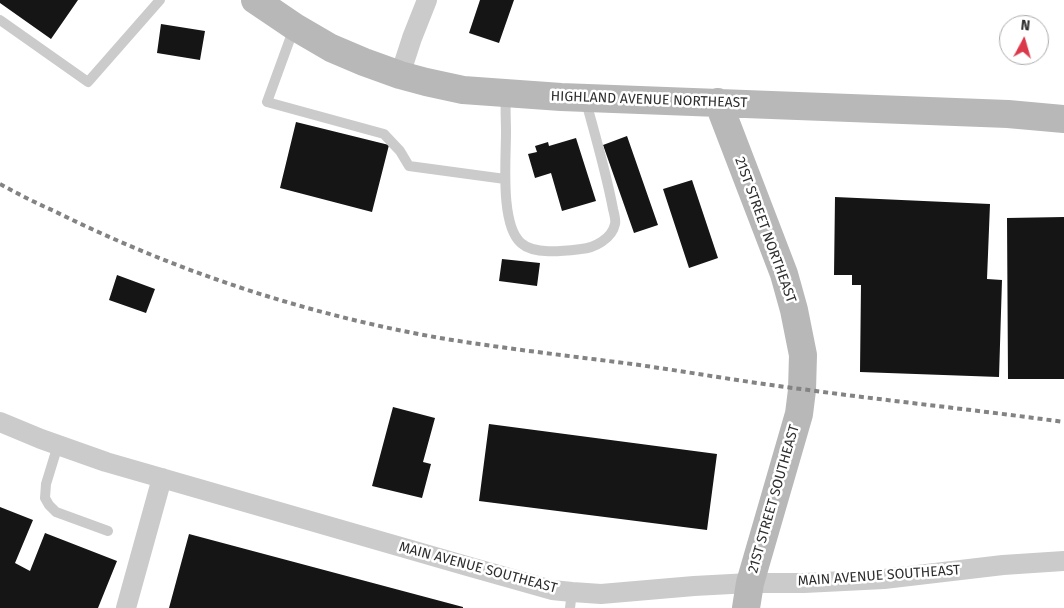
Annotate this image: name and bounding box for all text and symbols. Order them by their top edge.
north arrow [999,15,1049,65]
text: N [1020,17,1031,35]
street label: HIGHLAND AVENUE NORTHEAST [550,88,748,112]
street label: 21ST STREET NORTHEAST [731,155,799,305]
street label: 21ST STREET SOUTHEAST [745,423,803,575]
street label: MAIN AVENUE SOUTHEAST [397,539,559,597]
street label: MAIN AVENUE SOUTHEAST [797,562,961,590]

